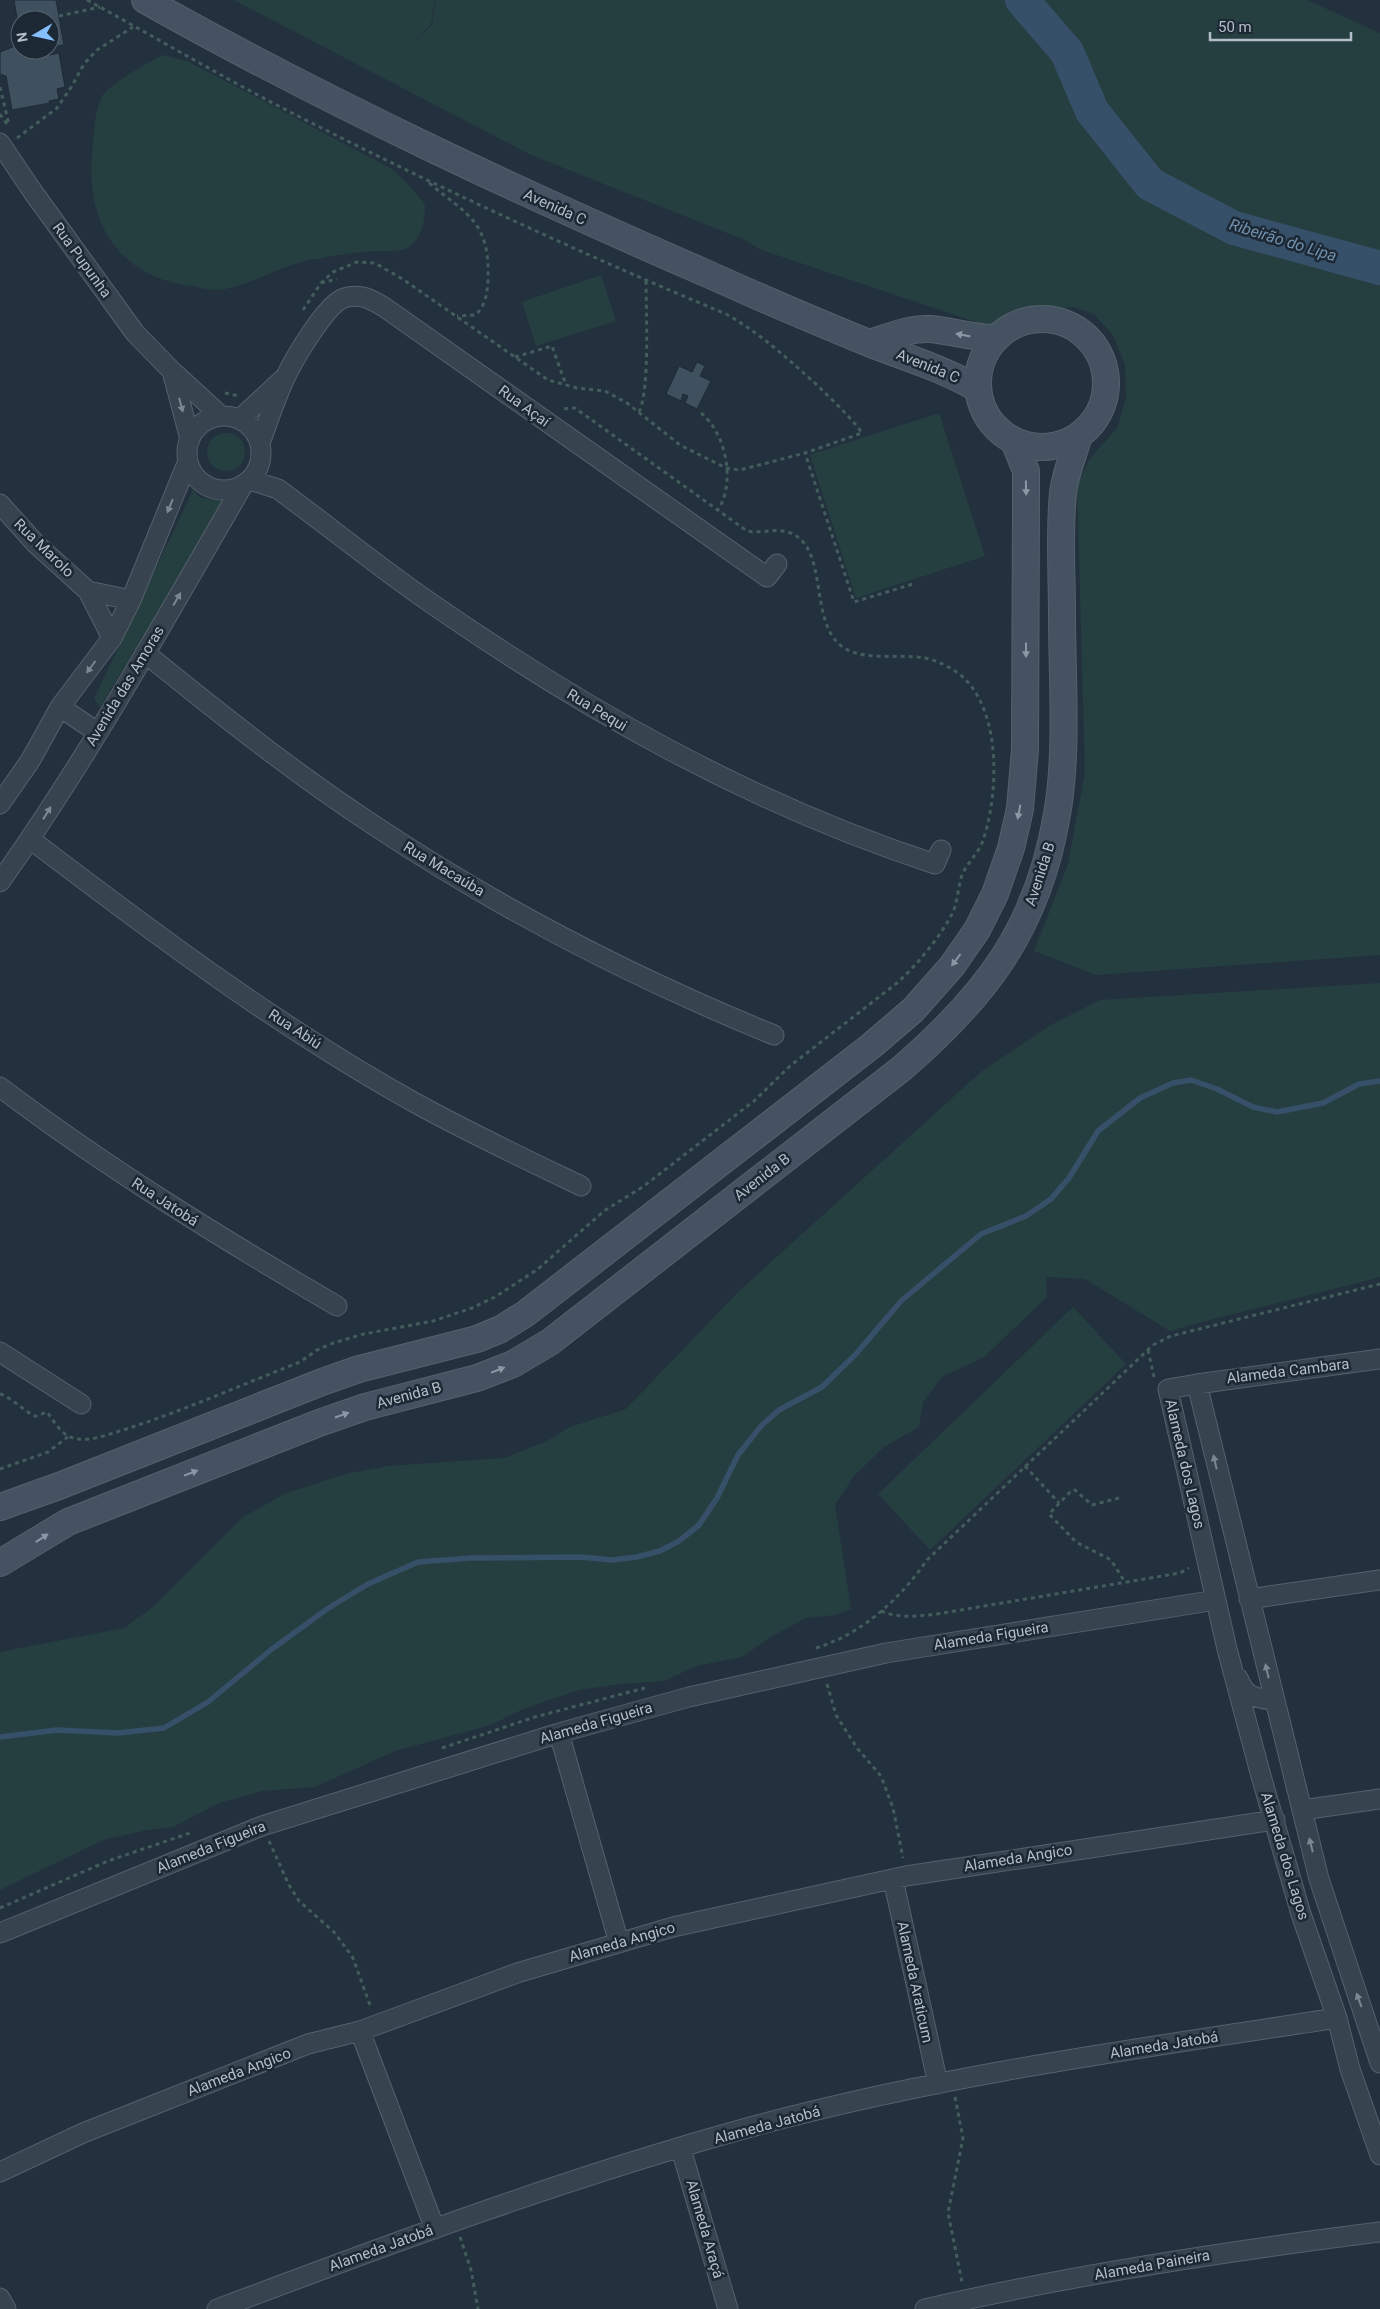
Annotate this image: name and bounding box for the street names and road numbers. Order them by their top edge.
street label: Avenida C [521,185,589,229]
street label: Rua Pupunha [49,219,115,301]
street label: Avenida C [894,345,962,387]
street label: Rua Açaí [495,381,554,431]
street label: Rua Marolo [10,515,78,581]
street label: Avenida das Amoras [82,623,168,749]
street label: Rua Pequi [564,685,630,735]
street label: Rua Macaúba [400,838,488,900]
street label: Avenida B [1021,840,1059,908]
street label: Rua Abiú [265,1005,325,1053]
street label: Avenida B [730,1150,794,1204]
street label: Rua Jatobá [128,1174,202,1230]
street label: Alameda Cambara [1226,1355,1350,1387]
street label: Avenida B [375,1378,443,1412]
street label: Alameda dos Lagos [1161,1397,1209,1531]
street label: Alameda Figueira [932,1618,1050,1654]
street label: Alameda Figueira [538,1698,654,1748]
street label: Alameda dos Lagos [1257,1790,1313,1922]
street label: Alameda Figueira [154,1817,268,1877]
street label: Alameda Angico [962,1841,1074,1875]
street label: Alameda Angico [567,1918,677,1966]
street label: Alameda Araticum [893,1920,937,2044]
street label: Alameda Jatobá [1109,2028,1219,2062]
street label: Alameda Angico [185,2044,293,2100]
street label: Alameda Jatobá [712,2102,822,2148]
street label: Alameda Araçá [682,2178,728,2280]
street label: Alameda Jatobá [327,2221,435,2275]
street label: Alameda Paineira [1093,2246,1211,2284]

